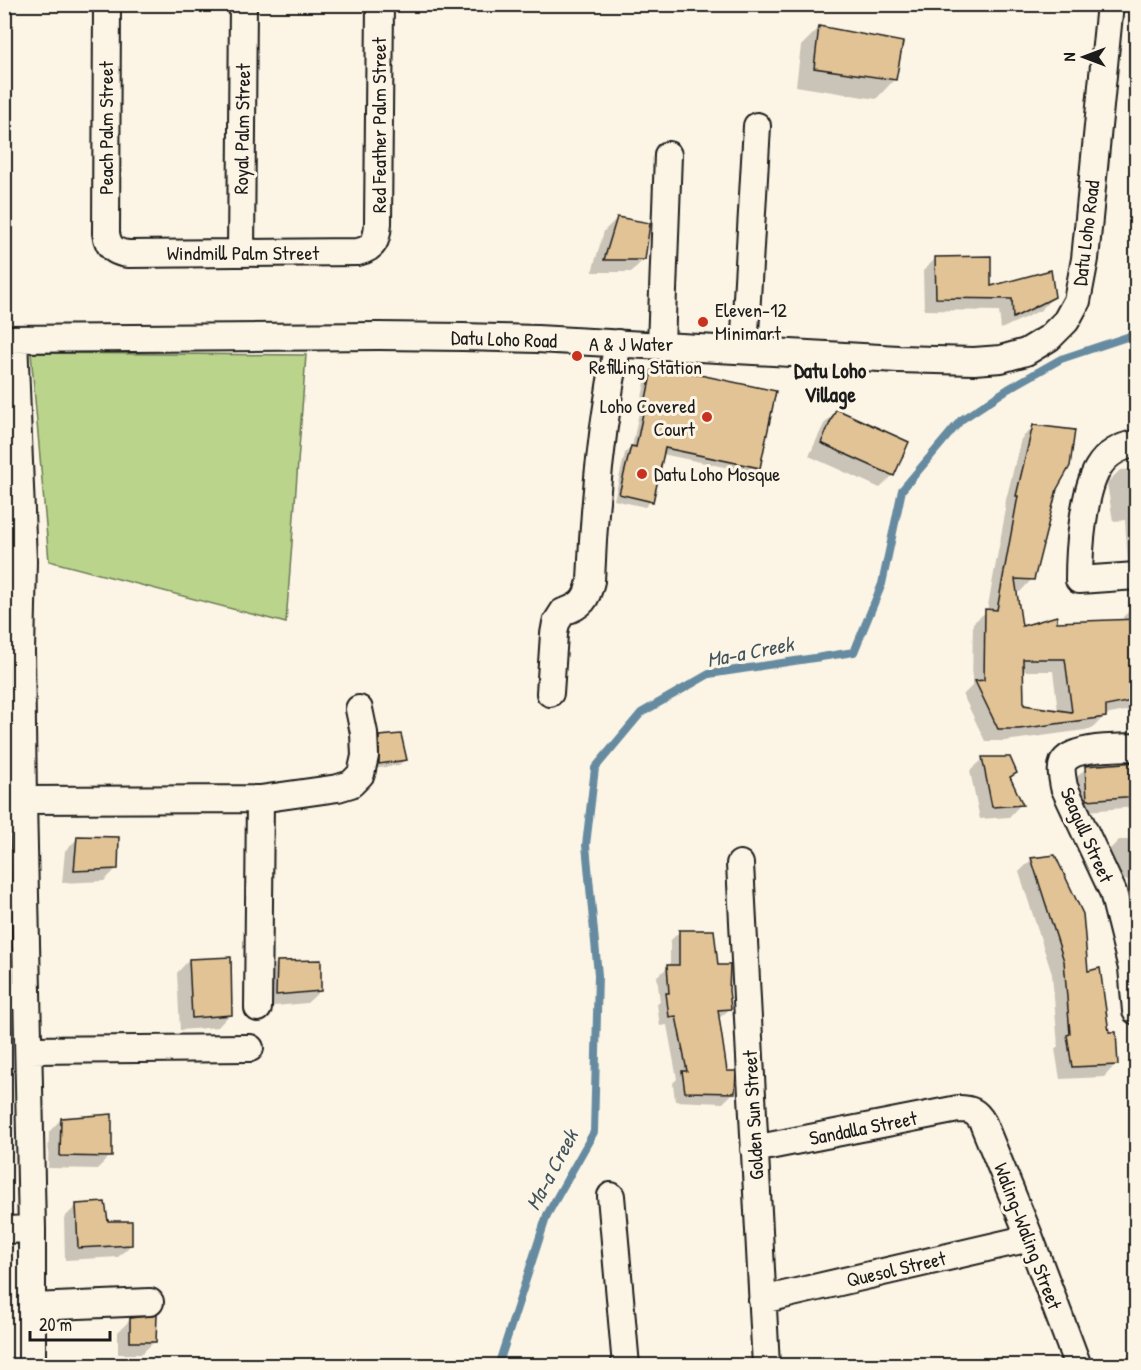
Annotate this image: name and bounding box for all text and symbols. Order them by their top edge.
north arrow [1054,27,1114,87]
street label: Red Feather Palm Street [365,36,392,213]
text: N [1058,52,1080,61]
street label: Peach Palm Street [92,60,119,195]
street label: Royal Palm Street [227,62,256,195]
street label: Datu Loho Road [1066,178,1105,287]
street label: Windmill Palm Street [167,239,320,266]
place label: Eleven-12 Minimart [715,296,787,346]
marker: Eleven-12 Minimart [696,315,710,329]
street label: Datu Loho Road [450,323,558,354]
place label: A & J Water Refilling Station [589,330,702,380]
marker: A & J Water Refilling Station [570,349,584,363]
district label: Datu Loho Village [794,356,867,410]
place label: Loho Covered Court [600,392,696,442]
marker: Loho Covered Court [700,410,714,424]
place label: Datu Loho Mosque [654,460,780,487]
marker: Datu Loho Mosque [635,467,649,481]
water label: Ma-a Creek [704,629,798,674]
street label: Seagull Street [1054,783,1121,888]
street label: Golden Sun Street [736,1048,769,1181]
street label: Sandalla Street [807,1104,920,1151]
water label: Ma-a Creek [518,1122,586,1215]
street label: Waling-Waling Street [988,1159,1069,1314]
street label: Quesol Street [843,1244,949,1293]
scale bar [30,1304,110,1342]
text: 20 m [39,1312,72,1337]

